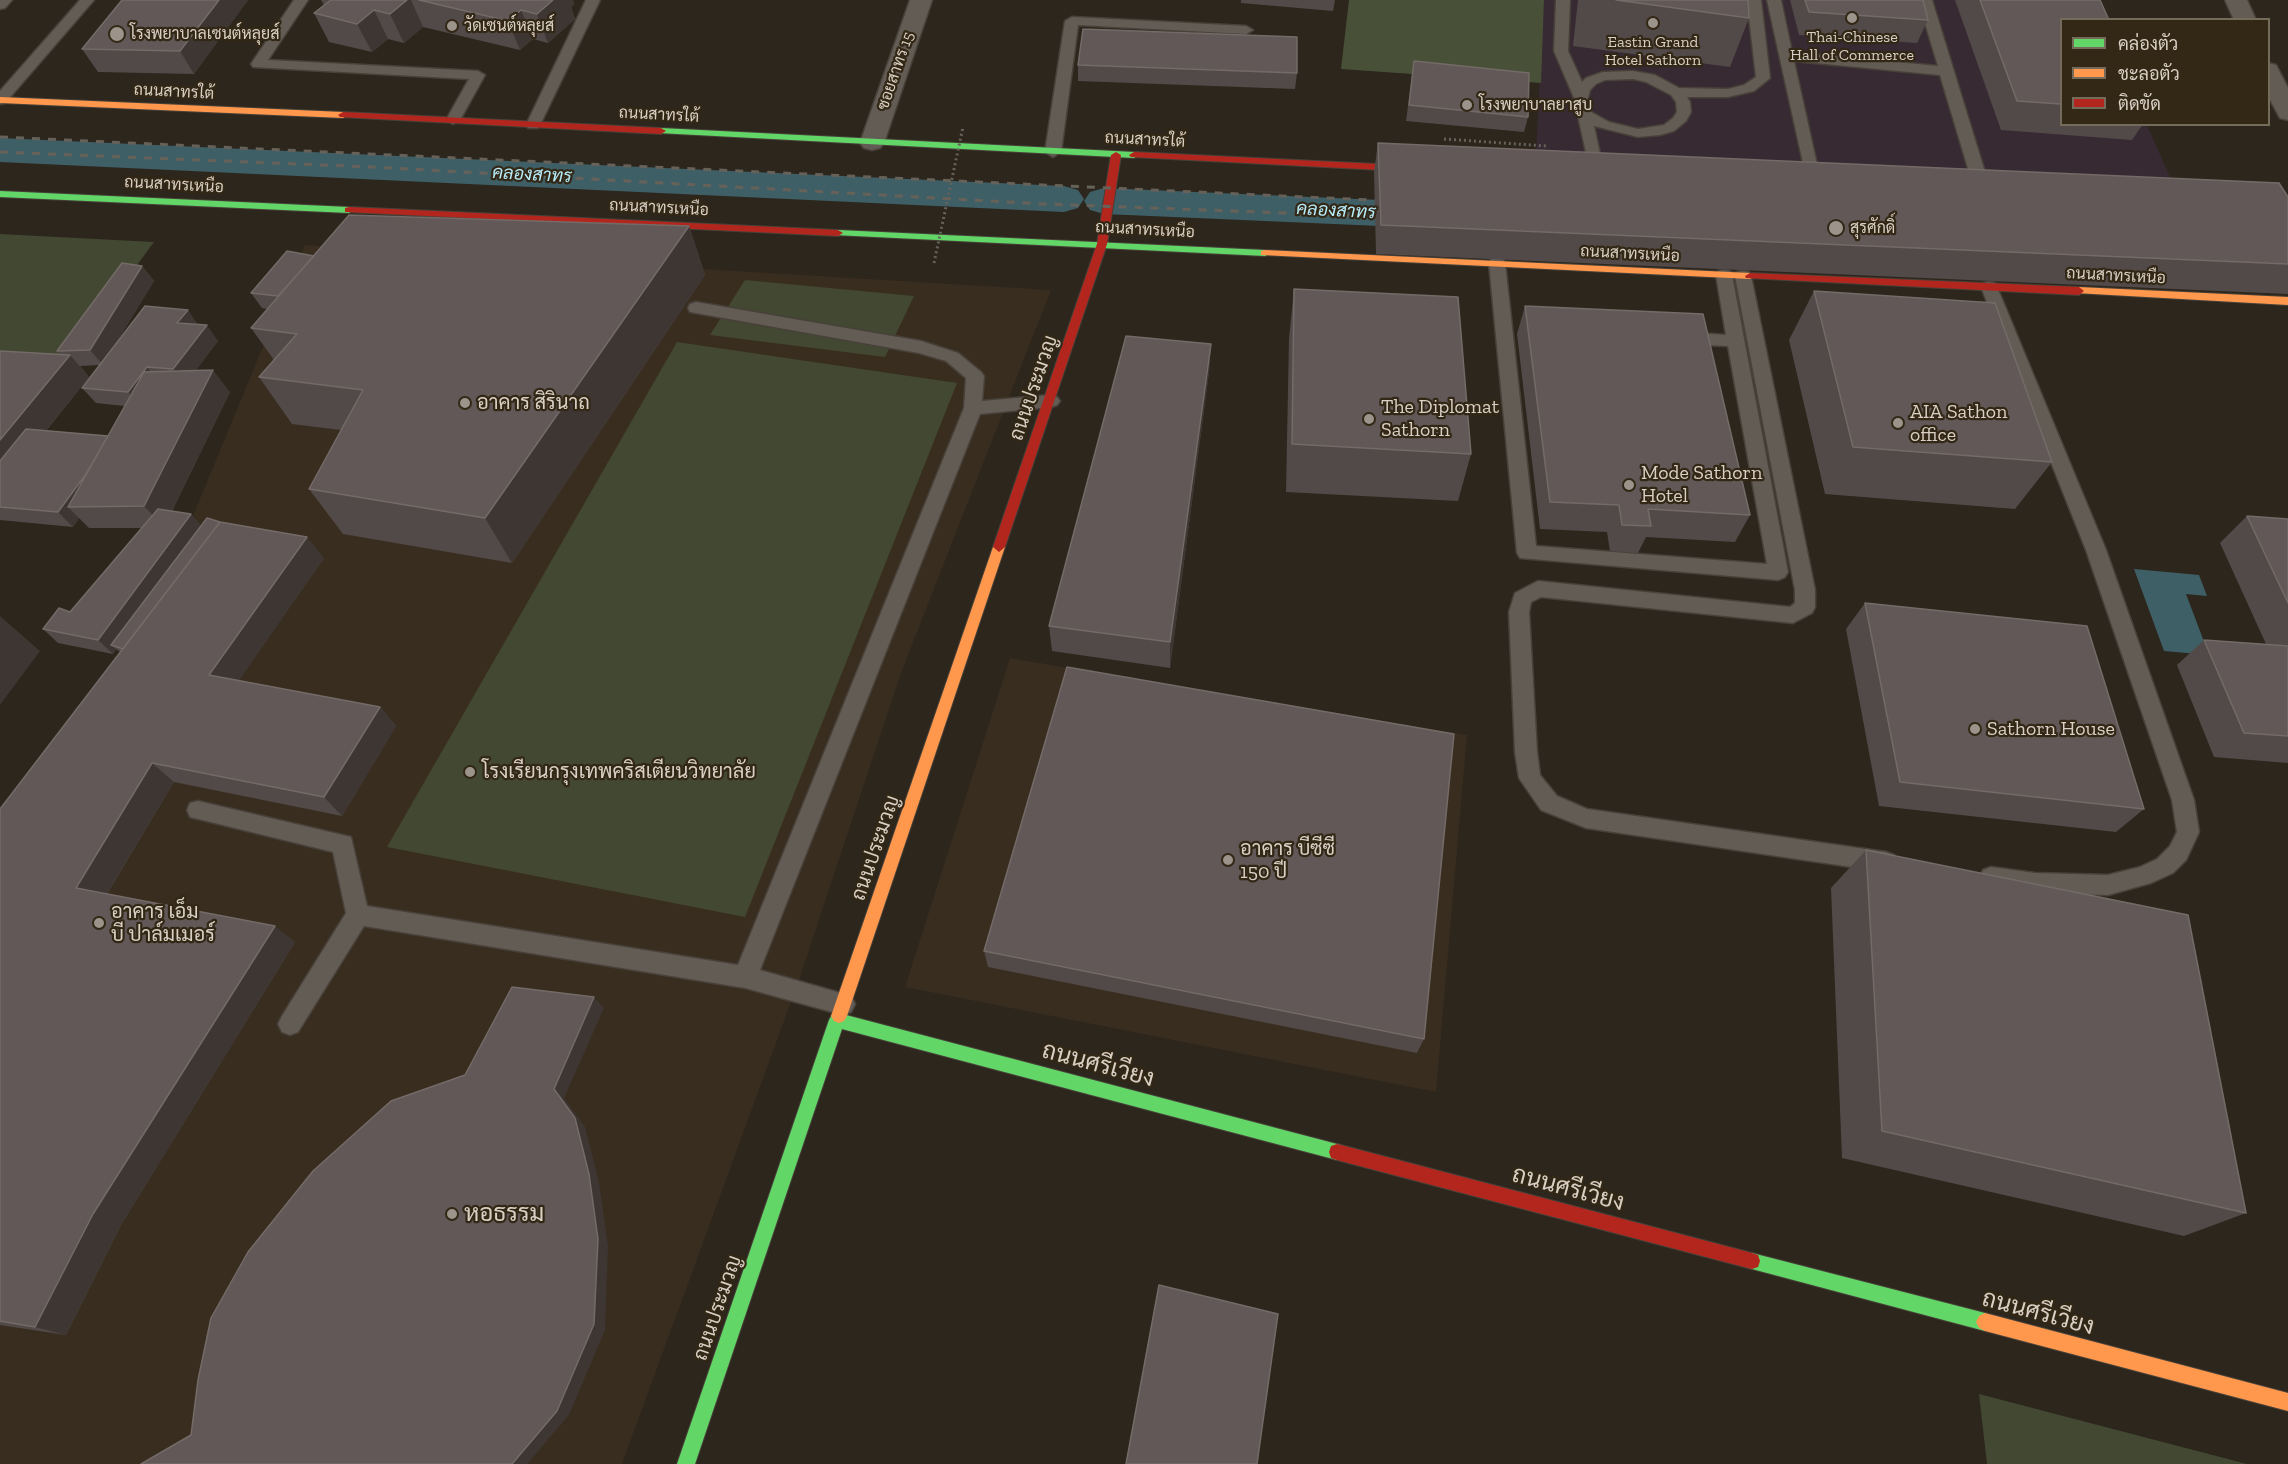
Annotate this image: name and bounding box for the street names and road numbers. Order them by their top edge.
street label: ซอยสาทร 15 [874,29,918,113]
street label: ถนนสาทรใต้ [133,80,215,104]
street label: ถนนสาทรใต้ [618,103,700,127]
street label: ถนนสาทรใต้ [1104,128,1186,152]
street label: ถนนสาทรเหนือ [124,173,224,197]
street label: ถนนสาทรเหนือ [609,196,709,220]
street label: ถนนสาทรเหนือ [1095,218,1195,242]
street label: ถนนสาทรเหนือ [1580,242,1680,266]
street label: ถนนสาทรเหนือ [2066,264,2166,288]
street label: ถนนประมวญ [1005,332,1063,444]
street label: ถนนประมวญ [847,792,905,904]
street label: ถนนศรีเวียง [1039,1036,1157,1094]
street label: ถนนศรีเวียง [1509,1160,1627,1218]
street label: ถนนประมวญ [689,1252,747,1364]
street label: ถนนศรีเวียง [1979,1284,2097,1342]

